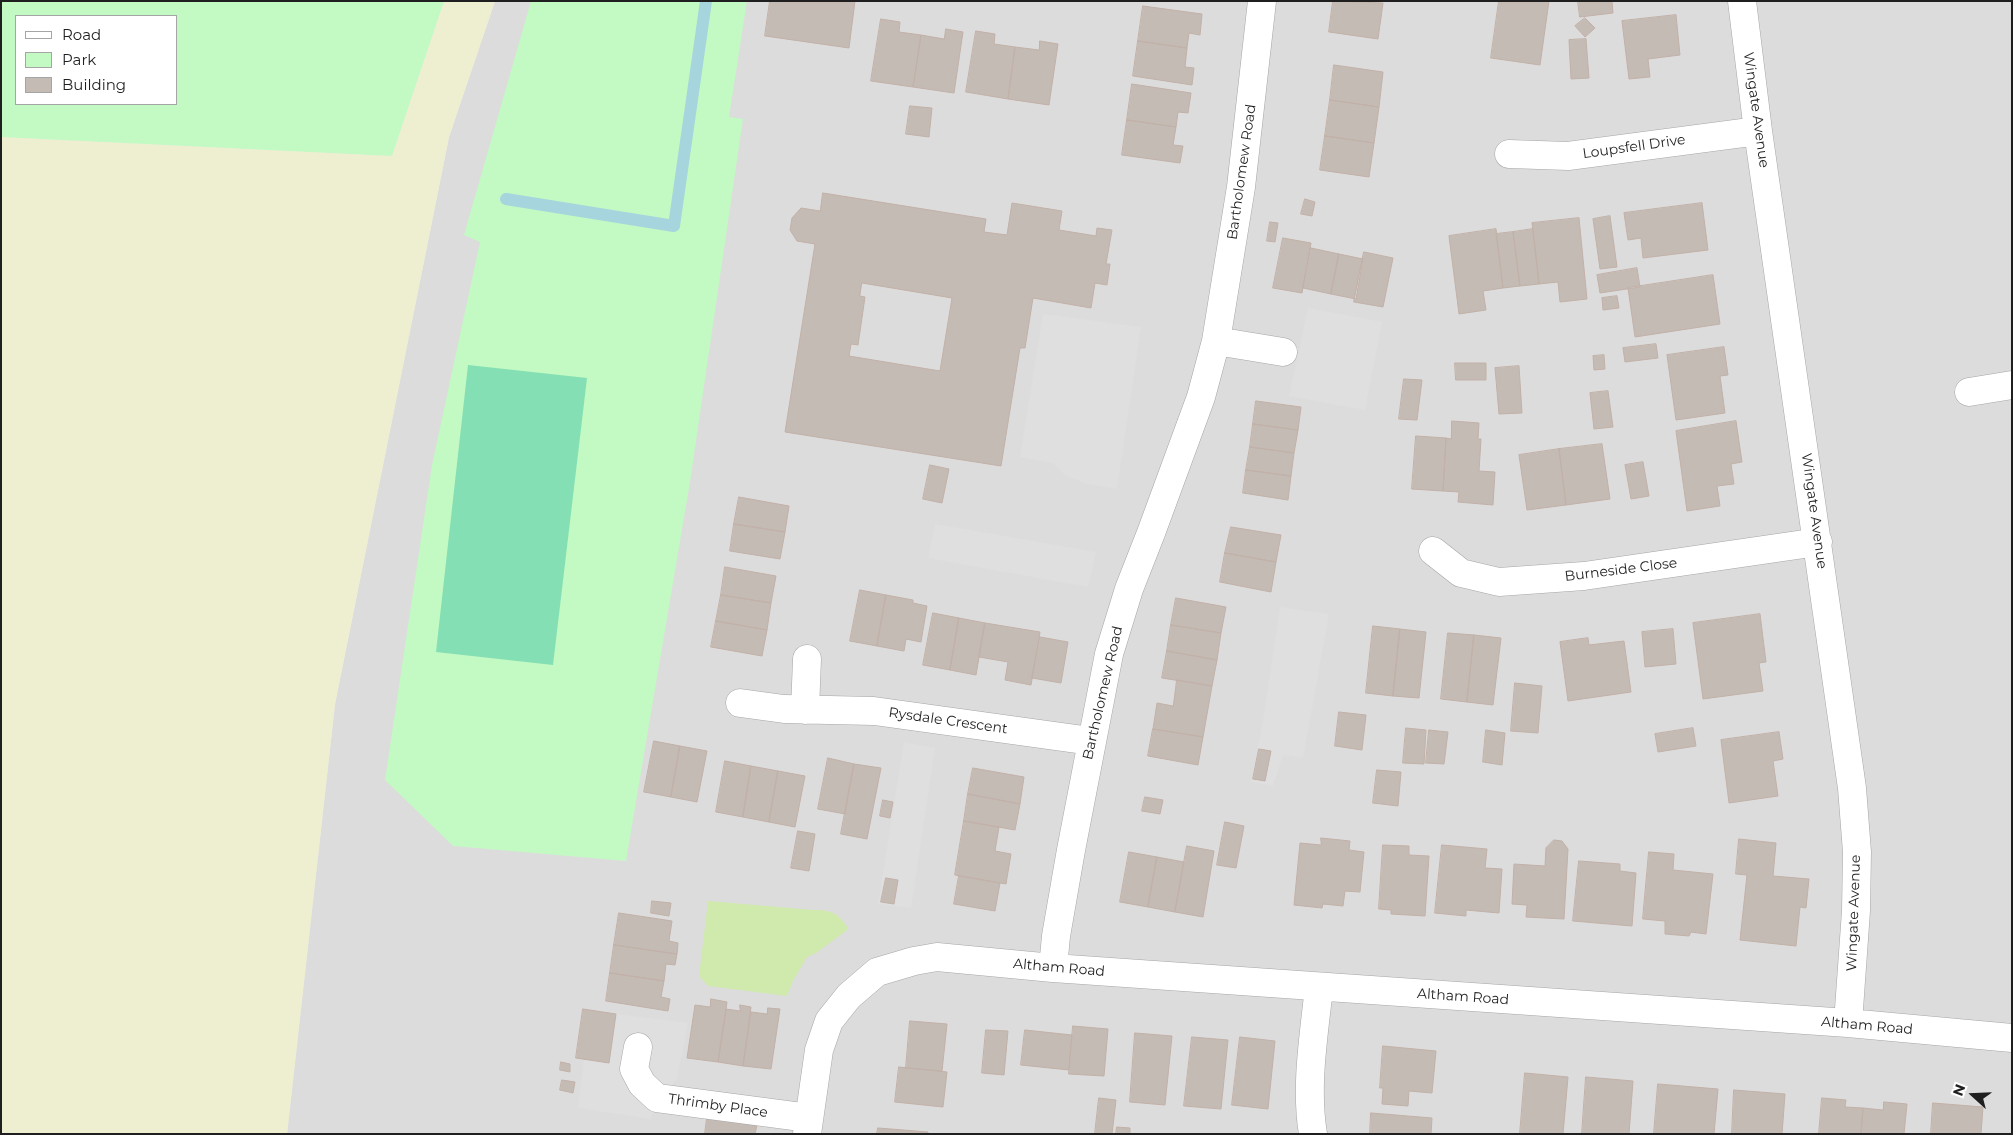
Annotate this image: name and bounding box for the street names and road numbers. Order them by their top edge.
street label: Wingate Avenue [1740,51,1772,169]
street label: Bartholomew Road [1224,103,1260,241]
street label: Loupsfell Drive [1582,131,1686,163]
street label: Wingate Avenue [1798,452,1830,570]
street label: Burneside Close [1564,555,1678,585]
street label: Bartholomew Road [1079,624,1127,762]
street label: Rysdale Crescent [887,704,1009,738]
street label: Wingate Avenue [1844,854,1864,972]
street label: Altham Road [1012,956,1106,980]
street label: Altham Road [1416,985,1510,1009]
street label: Altham Road [1820,1014,1914,1038]
street label: Thrimby Place [667,1091,769,1121]

